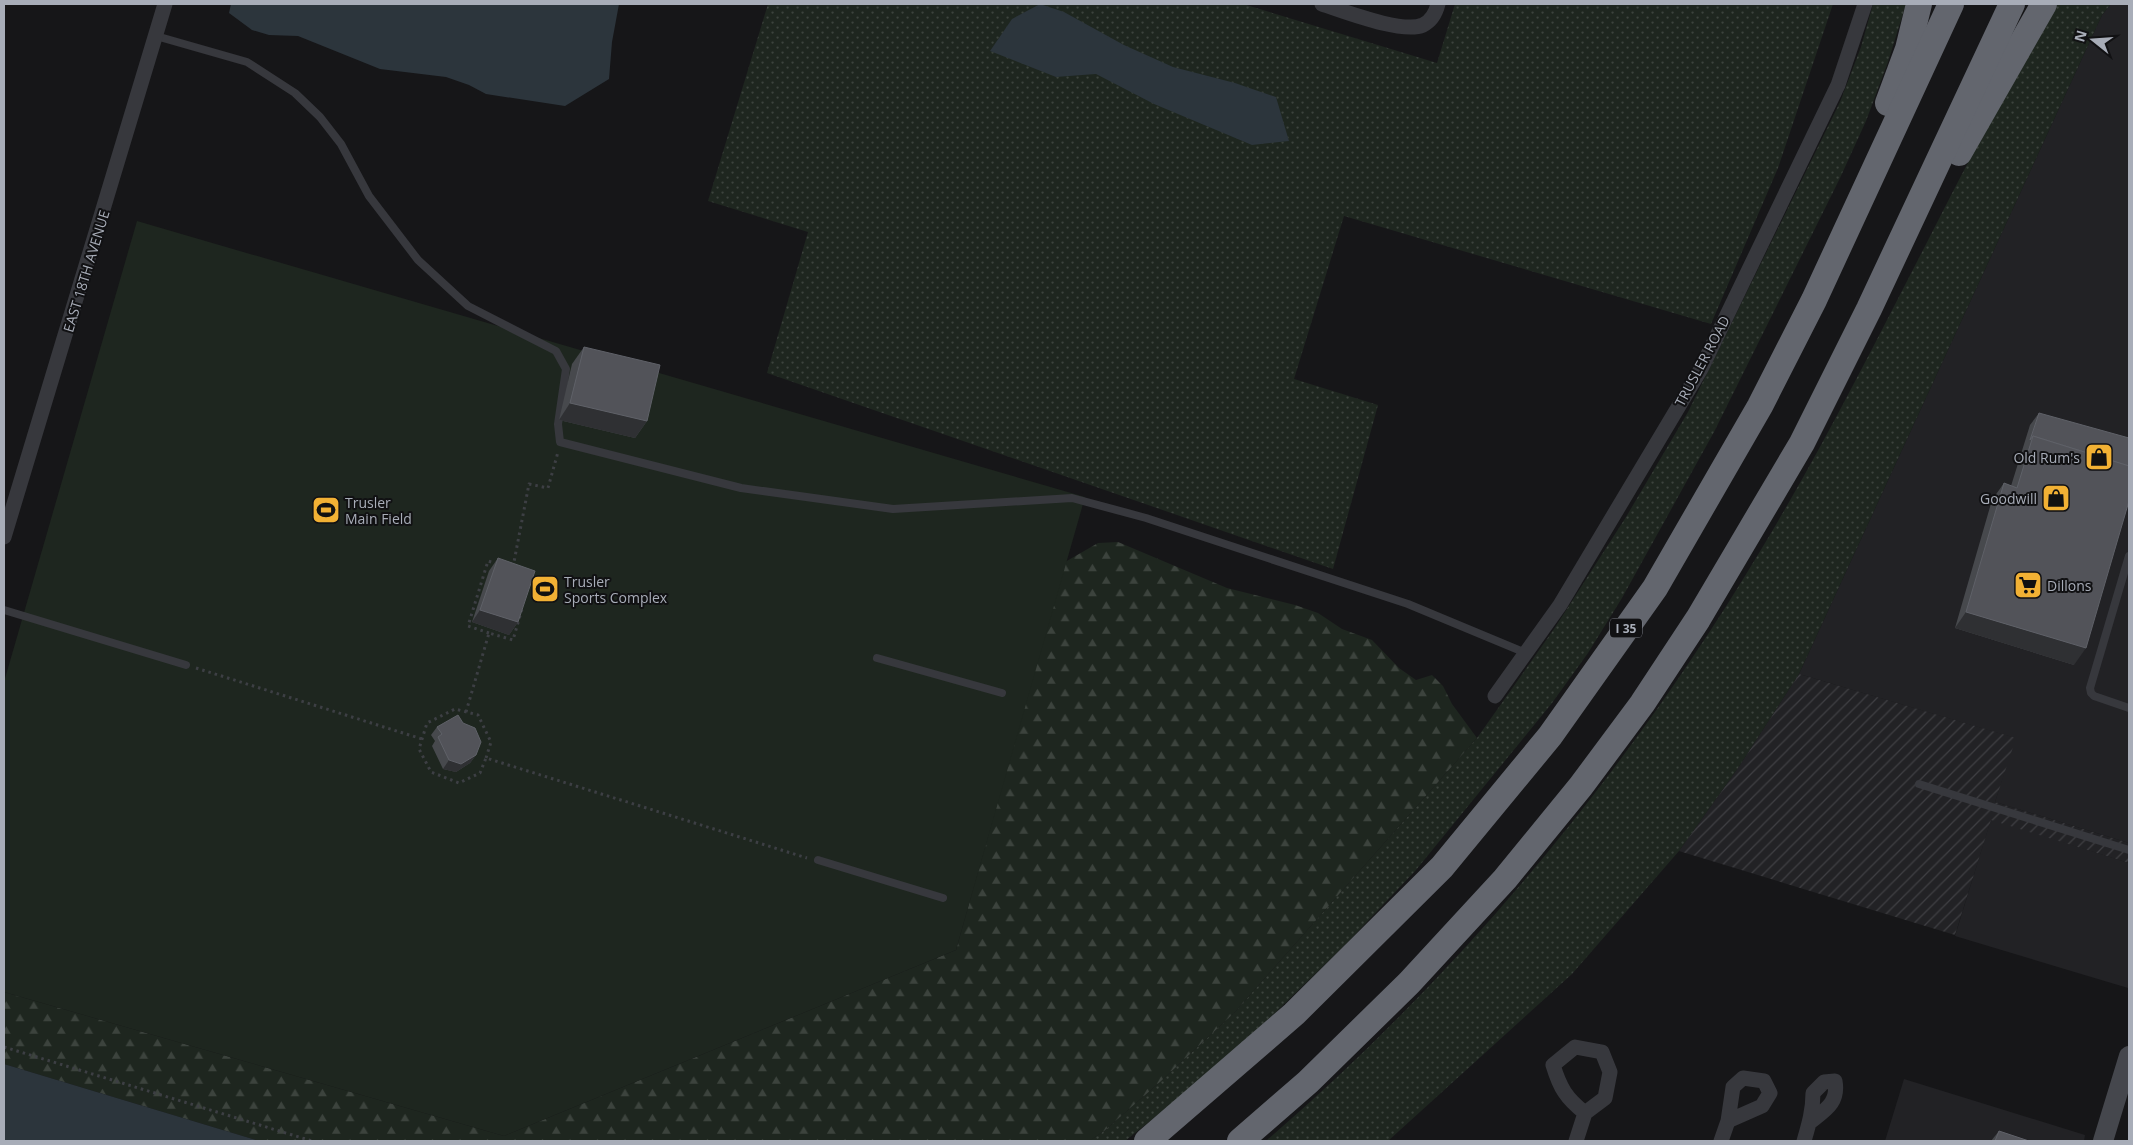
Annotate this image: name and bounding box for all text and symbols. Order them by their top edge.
north arrow [2068,15,2118,65]
text: N [2069,28,2091,44]
street label: EAST 18TH AVENUE [58,208,114,334]
street label: TRUSLER ROAD [1670,312,1734,410]
shop icon: Old Rum's [2084,442,2114,472]
place label: Old Rum's [2013,448,2080,467]
shop icon: Goodwill [2041,483,2071,513]
place label: Goodwill [1980,489,2037,508]
place label: Trusler Main Field [345,493,412,528]
sports icon: Trusler Main Field [311,495,341,525]
supermarket icon: Dillons [2013,570,2043,600]
place label: Trusler Sports Complex [564,572,668,607]
sports icon: Trusler Sports Complex [530,574,560,604]
place label: Dillons [2047,576,2092,595]
road number: I 35 [1610,618,1642,638]

